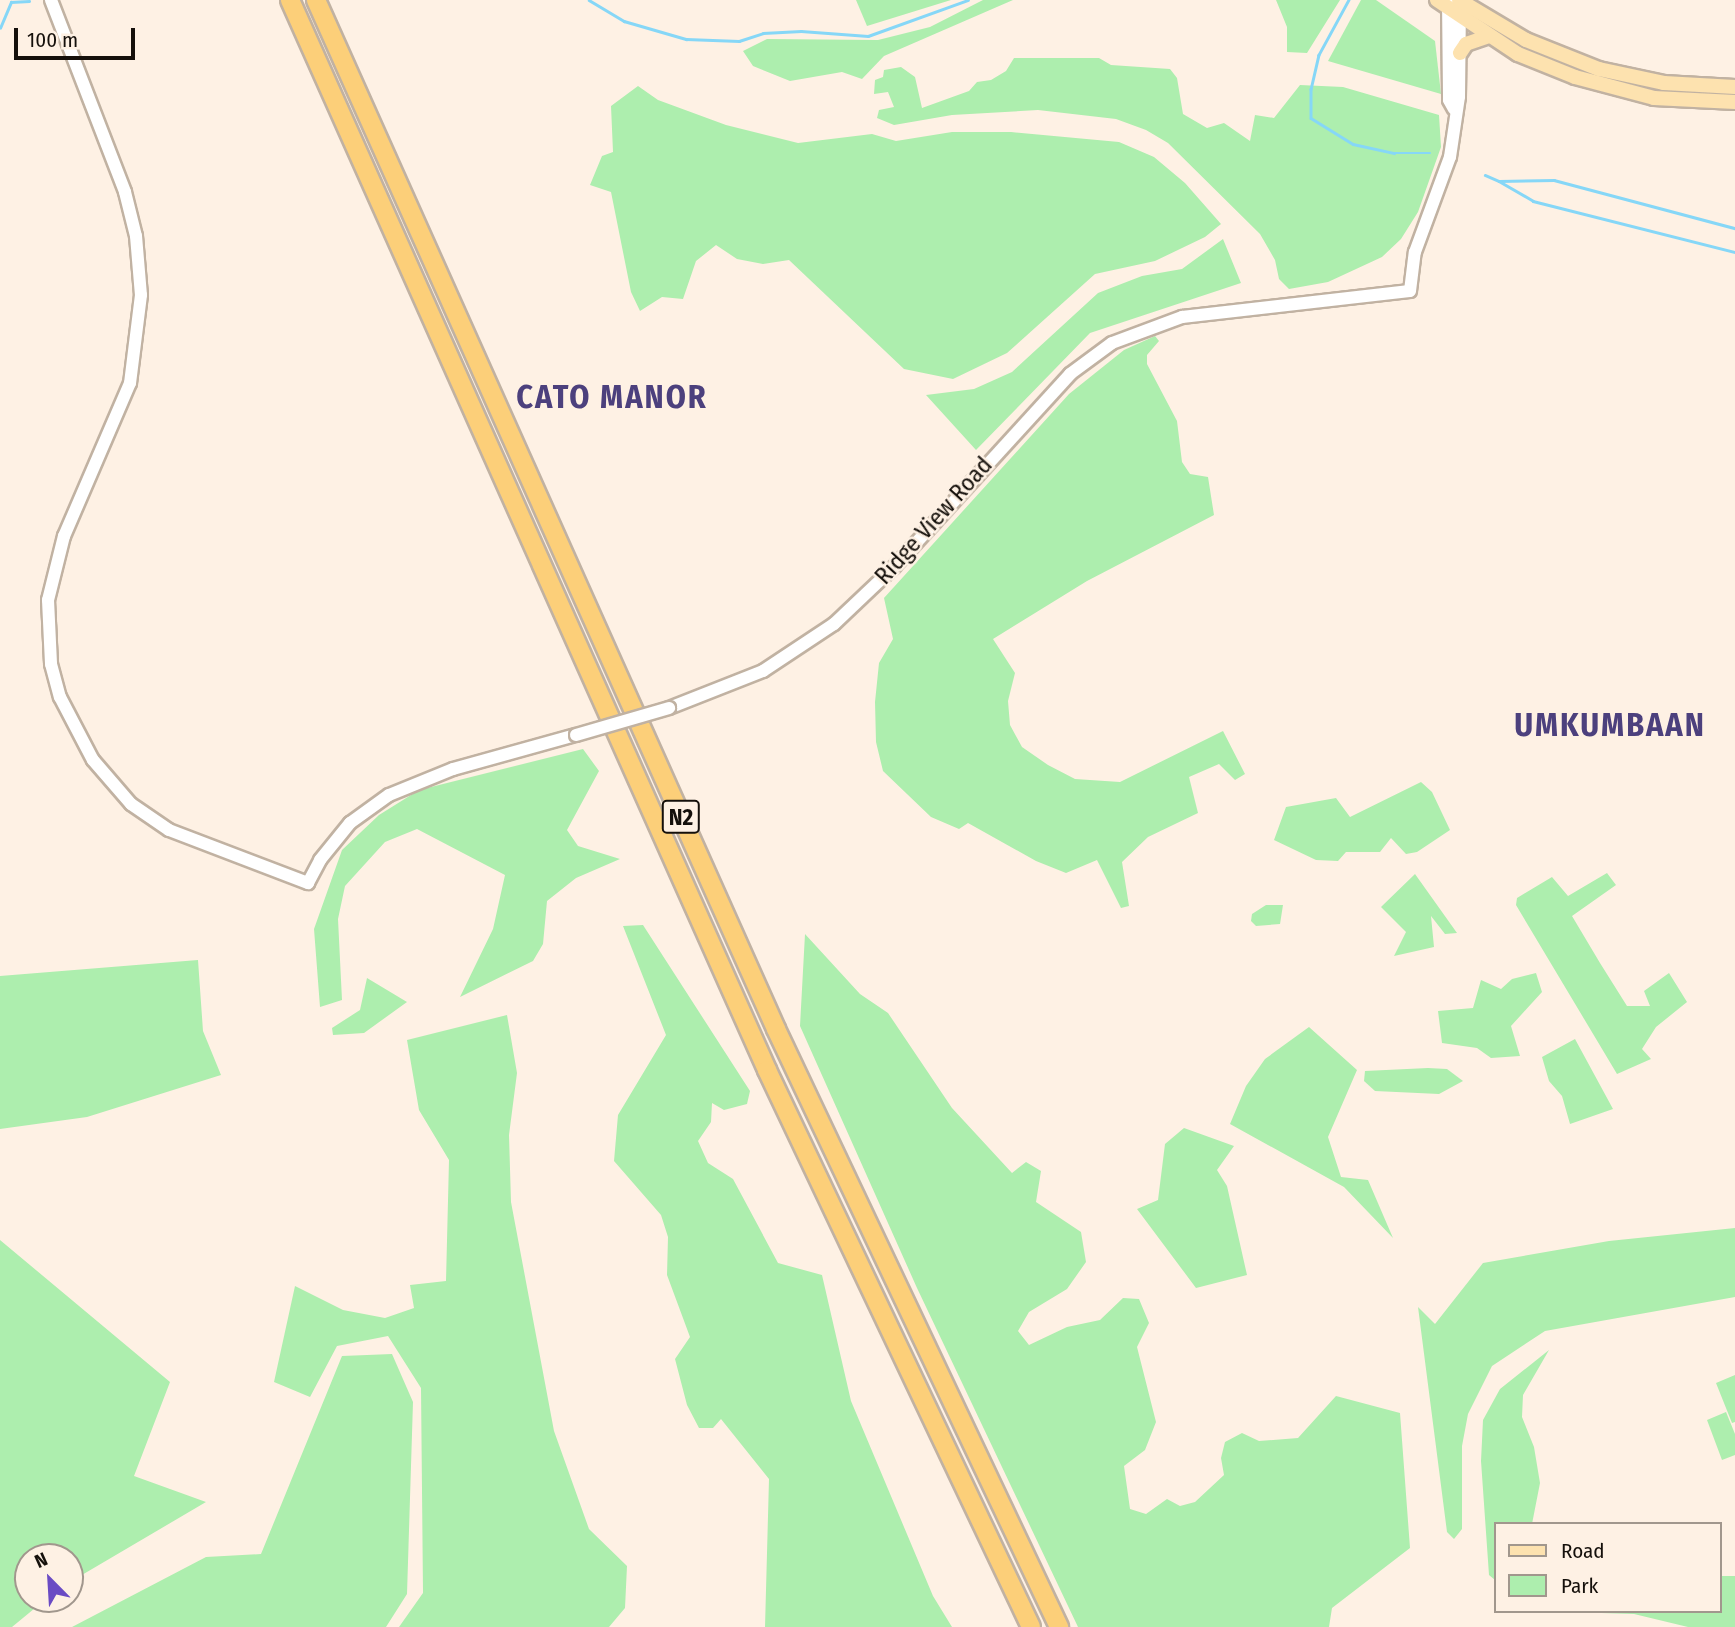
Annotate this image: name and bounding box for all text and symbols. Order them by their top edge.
scale bar [18,14,138,58]
text: 100 m [27,27,78,53]
district label: CATO MANOR [517,378,707,416]
street label: Ridge View Road [869,451,999,591]
district label: UMKUMBAAN [1515,706,1705,744]
road number: N2 [662,797,700,836]
legend [1494,1522,1721,1613]
text: Road [1561,1538,1605,1564]
north arrow [14,1543,84,1613]
text: N [31,1547,51,1573]
text: Park [1561,1573,1598,1599]

